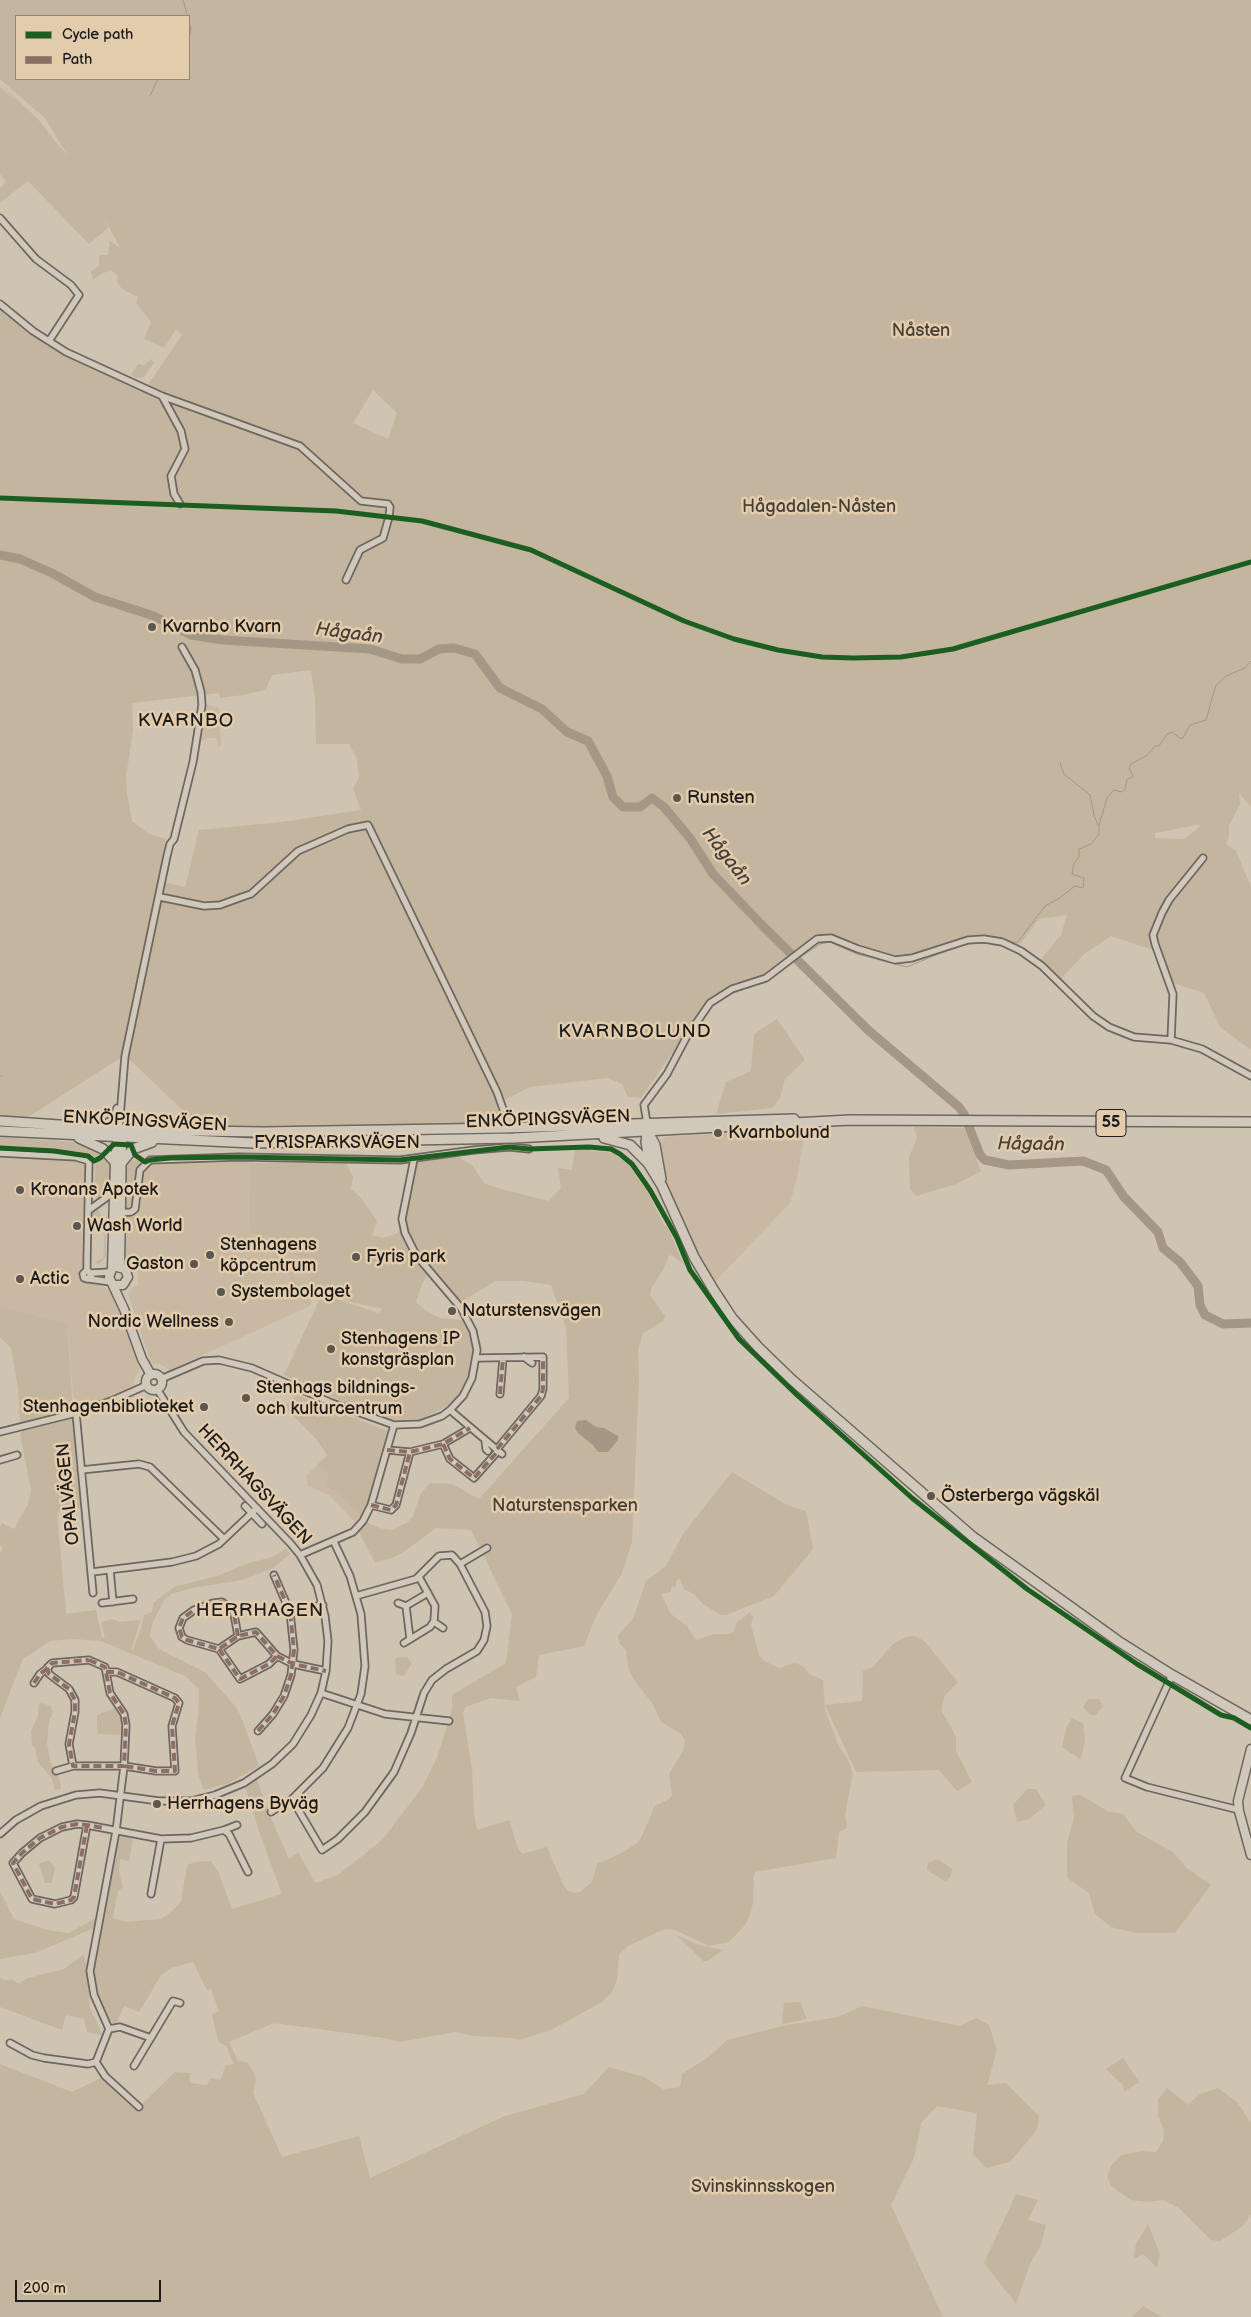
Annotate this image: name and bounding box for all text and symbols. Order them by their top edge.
legend [15,15,190,80]
text: Cycle path [62,25,133,44]
text: Path [62,50,92,69]
park label: Nåsten [892,320,950,342]
park label: Hågadalen-Nåsten [742,496,896,518]
place label: Kvarnbo Kvarn [162,616,281,638]
water label: Hågaån [314,619,384,649]
marker: Kvarnbo Kvarn [146,621,158,633]
district label: KVARNBO [137,710,235,732]
place label: Runsten [687,787,755,809]
marker: Runsten [671,792,683,804]
water label: Hågaån [696,823,756,891]
district label: KVARNBOLUND [557,1021,713,1043]
street label: ENKÖPINGSVÄGEN [465,1106,631,1134]
street label: ENKÖPINGSVÄGEN [62,1107,228,1137]
road number: 55 [1096,1110,1126,1136]
place label: Kvarnbolund [728,1122,830,1144]
marker: Kvarnbolund [712,1127,724,1139]
street label: FYRISPARKSVÄGEN [254,1132,420,1154]
water label: Hågaån [997,1133,1065,1157]
place label: Kronans Apotek [30,1179,158,1201]
marker: Kronans Apotek [14,1184,26,1196]
place label: Wash World [87,1215,183,1237]
marker: Wash World [71,1220,83,1232]
place label: Stenhagens köpcentrum [220,1234,317,1276]
place label: Fyris park [366,1246,445,1268]
marker: Stenhagens köpcentrum [204,1249,216,1261]
marker: Fyris park [350,1251,362,1263]
place label: Gaston [126,1253,184,1275]
marker: Gaston [188,1258,200,1270]
place label: Actic [30,1268,70,1290]
marker: Actic [14,1273,26,1285]
place label: Systembolaget [231,1281,351,1303]
marker: Systembolaget [215,1286,227,1298]
place label: Naturstensvägen [462,1300,601,1322]
marker: Naturstensvägen [446,1305,458,1317]
place label: Nordic Wellness [87,1311,219,1333]
marker: Nordic Wellness [223,1316,235,1328]
place label: Stenhagens IP konstgräsplan [341,1328,460,1370]
marker: Stenhagens IP konstgräsplan [325,1343,337,1355]
place label: Stenhags bildnings- och kulturcentrum [256,1377,416,1420]
marker: Stenhags bildnings- och kulturcentrum [240,1392,252,1404]
place label: Stenhagenbiblioteket [23,1396,194,1418]
marker: Stenhagenbiblioteket [198,1401,210,1413]
street label: HERRHAGSVÄGEN [192,1420,316,1550]
street label: OPALVÄGEN [53,1442,85,1546]
place label: Österberga vägskäl [941,1485,1100,1507]
marker: Österberga vägskäl [925,1490,937,1502]
park label: Naturstensparken [492,1495,638,1517]
district label: HERRHAGEN [195,1600,325,1622]
place label: Herrhagens Byväg [167,1793,319,1815]
marker: Herrhagens Byväg [151,1798,163,1810]
park label: Svinskinnsskogen [691,2176,835,2198]
scale bar [18,2270,164,2302]
text: 200 m [23,2279,66,2298]

